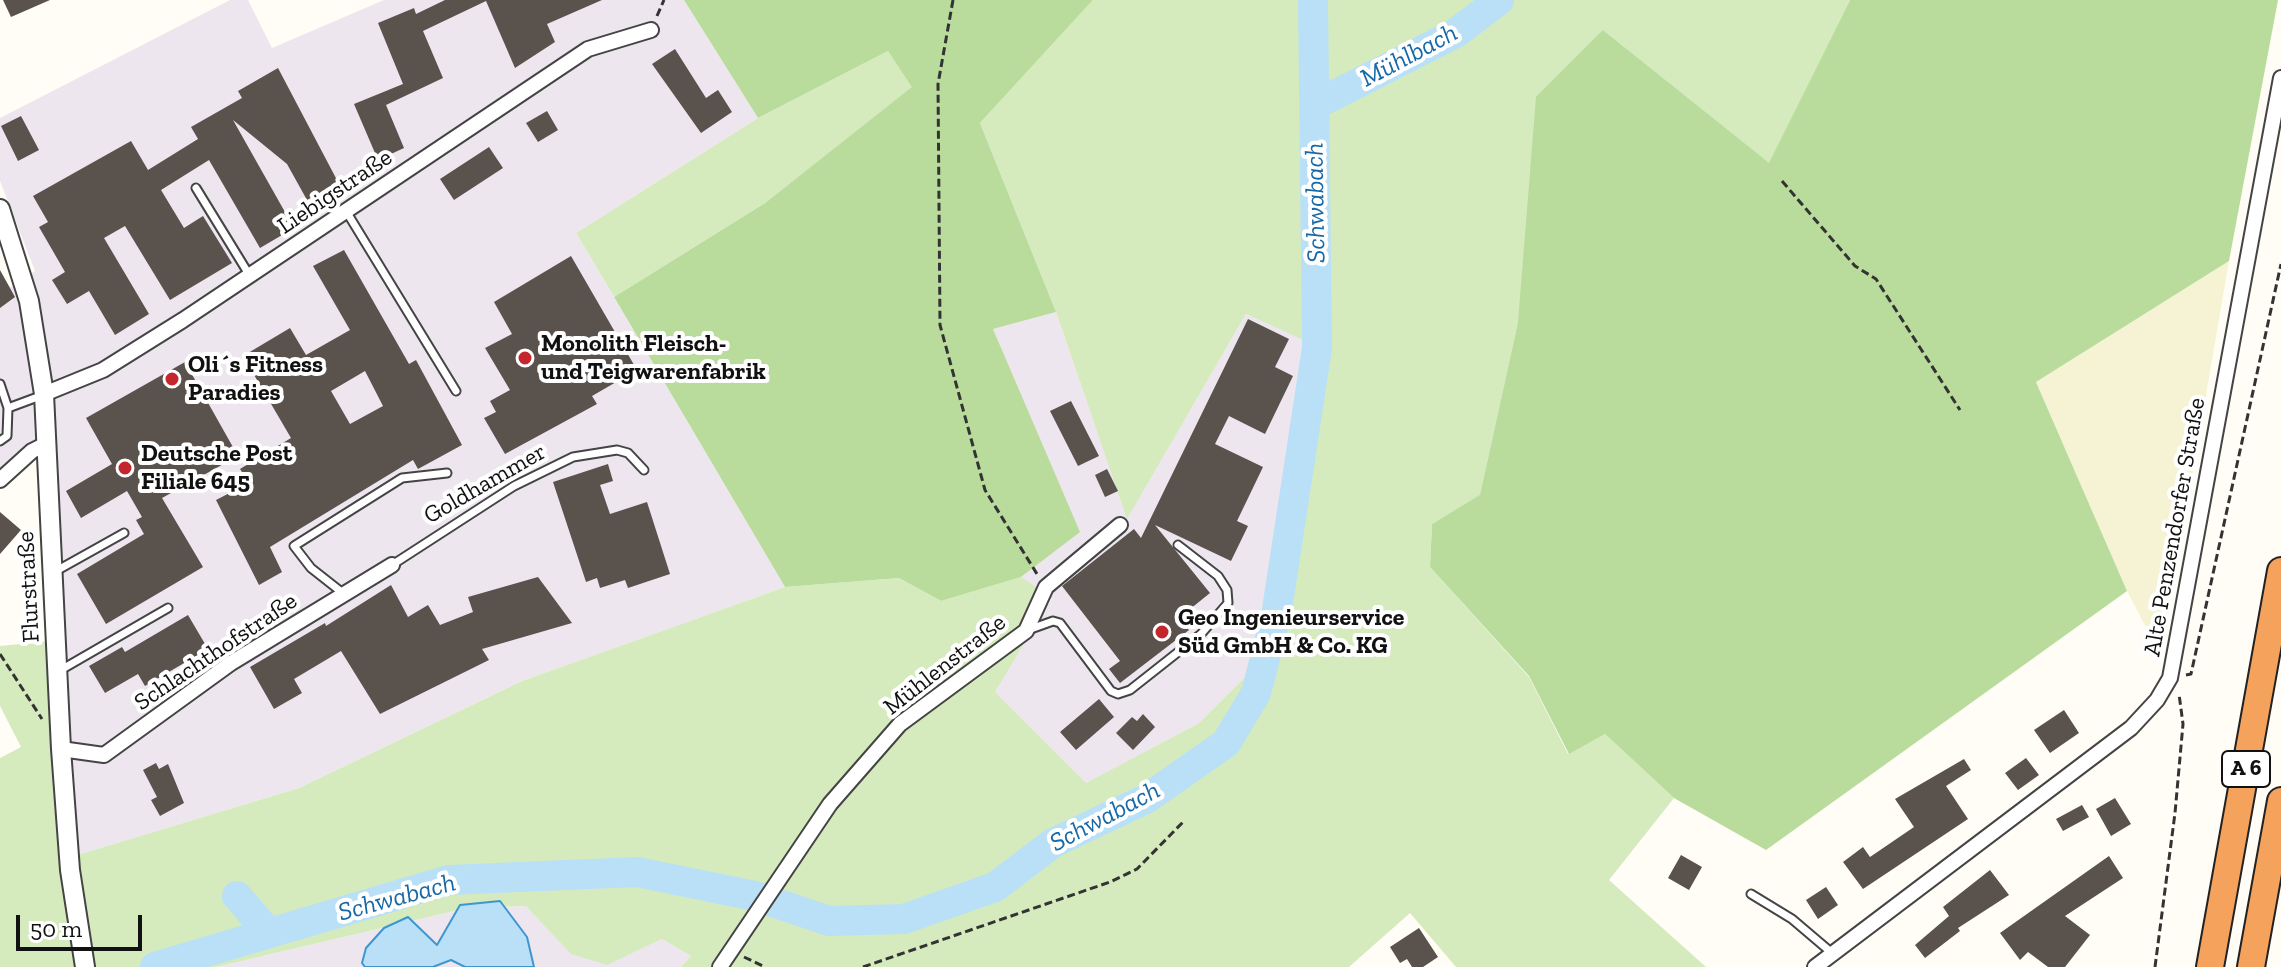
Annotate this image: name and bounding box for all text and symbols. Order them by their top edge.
water label: Mühlbach [1355,17,1463,95]
street label: Liebigstraße [272,143,398,241]
water label: Schwabach [1299,143,1333,263]
place label: Monolith Fleisch- und Teigwarenfabrik [541,330,766,386]
marker: Monolith Fleisch- und Teigwarenfabrik [516,349,534,367]
place label: Oli´s Fitness Paradies [188,351,323,407]
marker: Oli´s Fitness Paradies [163,370,181,388]
street label: Alte Penzendorfer Straße [2138,395,2212,659]
street label: Goldhammer [419,437,551,531]
place label: Deutsche Post Filiale 645 [141,440,292,496]
marker: Deutsche Post Filiale 645 [116,459,134,477]
street label: Flurstraße [12,531,46,643]
street label: Schlachthofstraße [129,587,303,717]
place label: Geo Ingenieurservice Süd GmbH & Co. KG [1178,604,1404,660]
street label: Mühlenstraße [878,608,1012,722]
marker: Geo Ingenieurservice Süd GmbH & Co. KG [1153,623,1171,641]
road number: A 6 [2222,751,2270,787]
water label: Schwabach [1045,775,1165,859]
water label: Schwabach [335,867,459,929]
scale bar [20,899,146,949]
text: 50 m [30,914,82,943]

